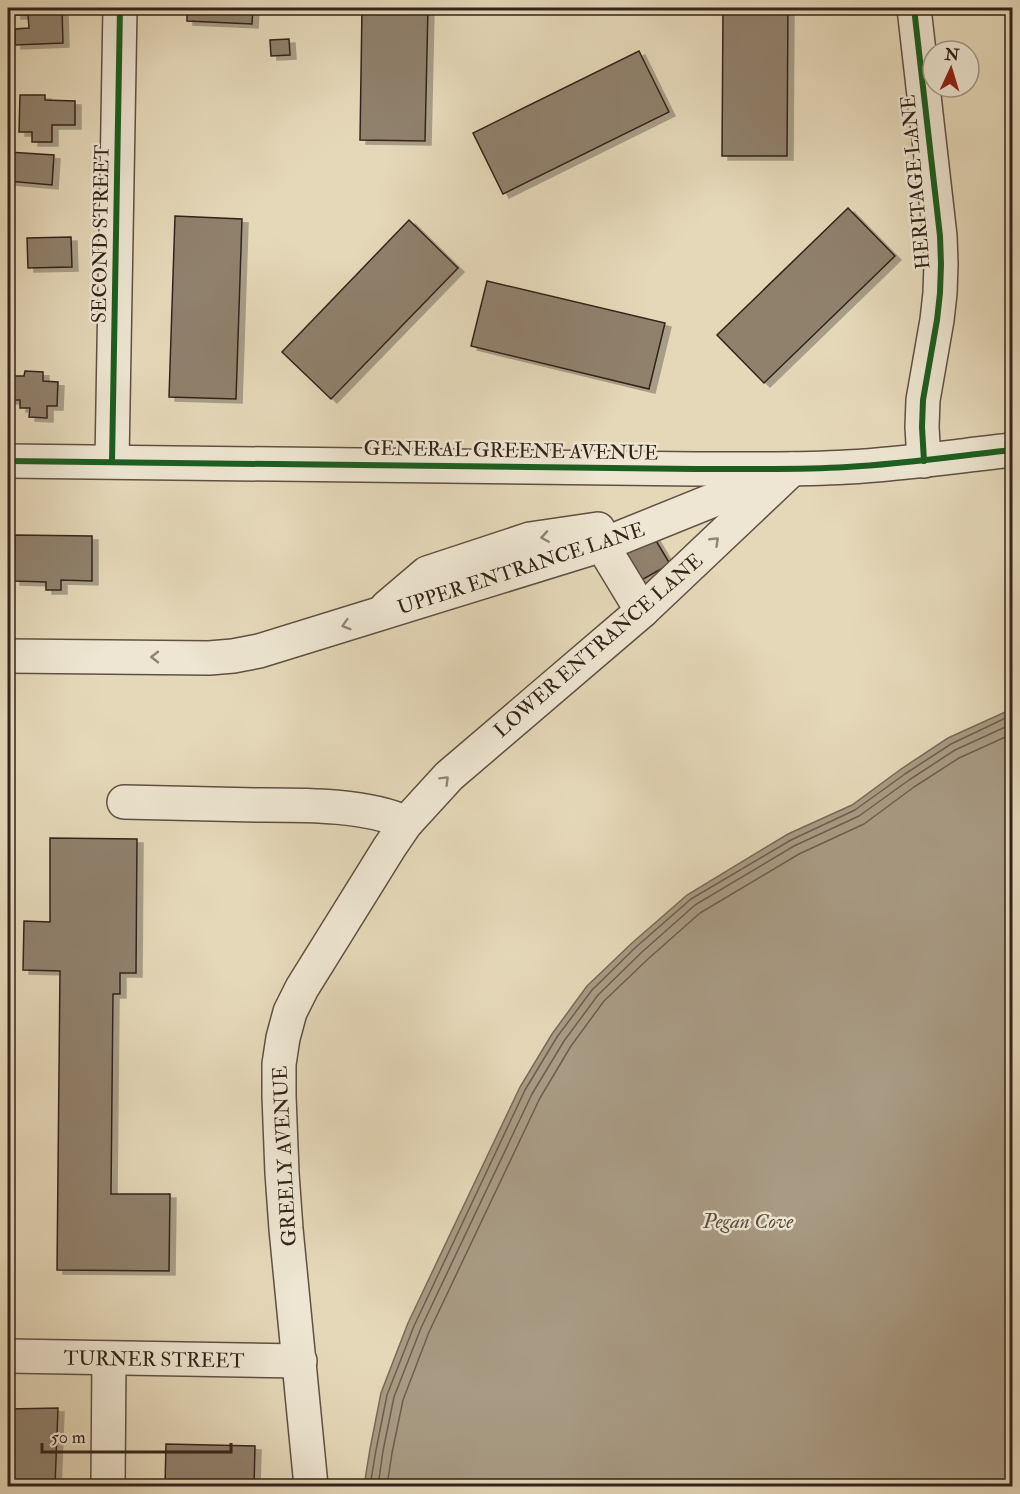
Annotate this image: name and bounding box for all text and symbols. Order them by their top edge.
north arrow [921,39,981,99]
text: N [943,44,960,66]
street label: HERITAGE LANE [895,94,936,270]
street label: SECOND STREET [86,144,115,323]
street label: GENERAL GREENE AVENUE [363,435,659,466]
street label: UPPER ENTRANCE LANE [395,517,648,620]
one-way arrow [541,530,550,542]
one-way arrow [708,538,719,549]
street label: LOWER ENTRANCE LANE [489,548,708,743]
one-way arrow [341,618,352,630]
one-way arrow [151,651,160,663]
one-way arrow [438,777,449,788]
street label: GREELY AVENUE [267,1065,302,1247]
water label: Pegan Cove [702,1208,794,1235]
street label: TURNER STREET [63,1345,245,1374]
scale bar [42,1416,231,1454]
text: 50 m [51,1426,86,1449]

